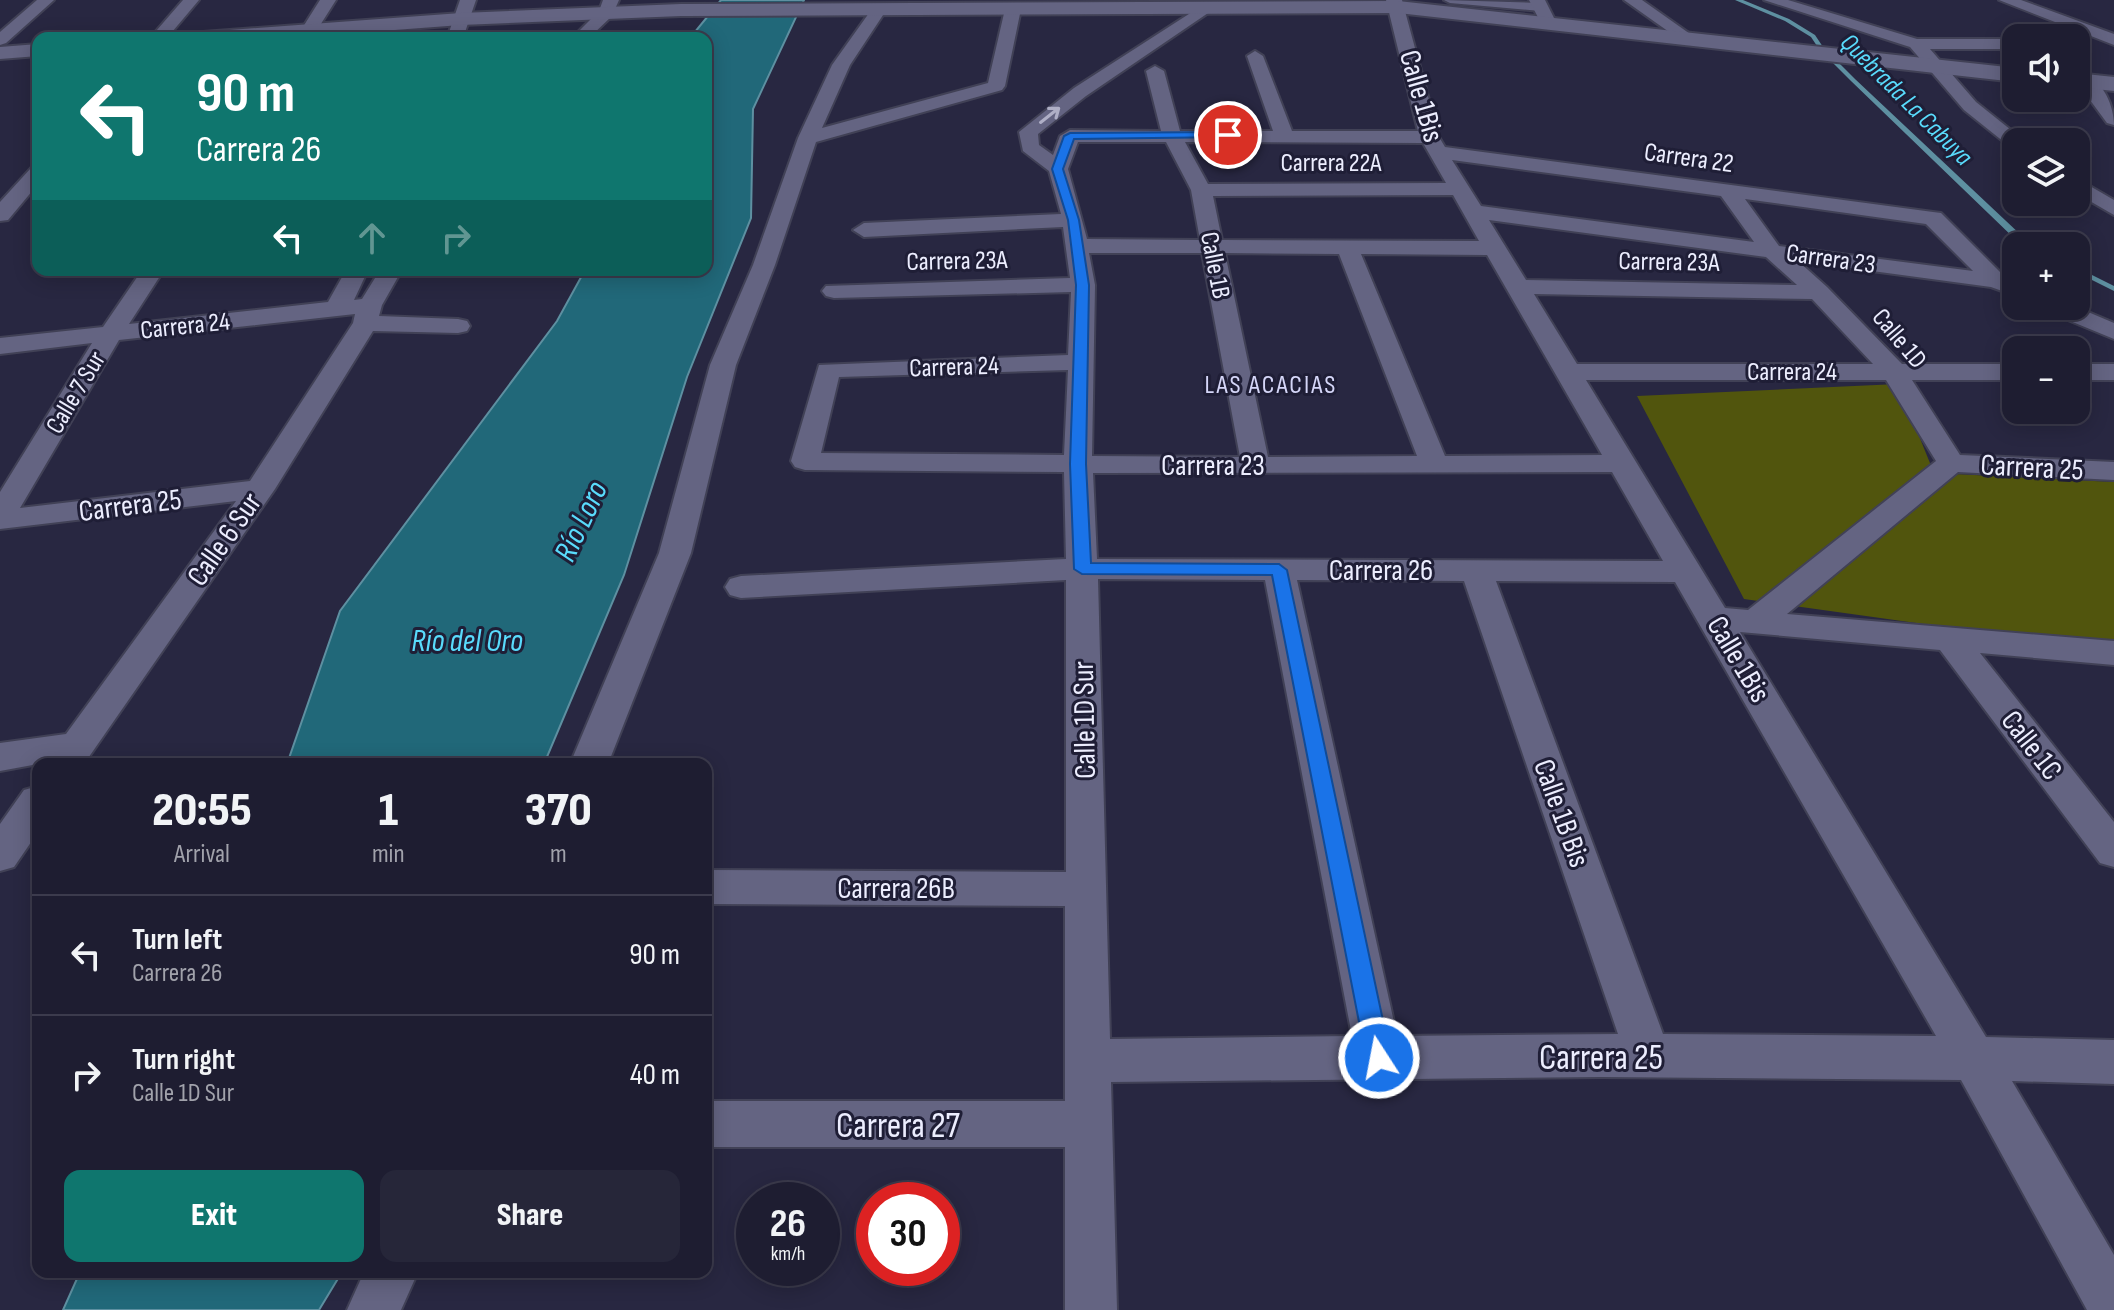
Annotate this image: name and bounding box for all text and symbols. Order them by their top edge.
map controls [2002,24,2090,424]
button: sound [2002,24,2090,112]
water label: Quebrada La Cabuya [1833,27,1979,173]
street label: Calle 1Bis [1391,46,1451,146]
text: 90 m [196,61,295,128]
icon: left [64,64,168,168]
pin [1194,101,1262,169]
one-way arrow [1039,107,1060,124]
icon: arrive [1206,113,1250,157]
button: layers [2002,128,2090,216]
text: Carrera 26 [196,129,321,172]
street label: Carrera 22 [1642,137,1735,180]
street label: Carrera 22A [1281,148,1382,179]
icon: left [266,216,310,260]
icon: ahead [350,216,394,260]
icon: right [434,216,478,260]
street label: Calle 1B [1193,229,1236,301]
button: + [2002,232,2090,320]
street label: Carrera 23 [1784,238,1878,281]
street label: Carrera 23A [906,245,1009,278]
street label: Carrera 23A [1618,246,1721,279]
street label: Calle 1D [1865,303,1933,375]
street label: Carrera 24 [139,306,232,347]
button: − [2002,336,2090,424]
street label: Calle 7 Sur [40,346,113,440]
street label: Carrera 24 [909,350,1000,385]
street label: Carrera 24 [1747,357,1837,388]
district label: LAS ACACIAS [1205,370,1337,401]
street label: Carrera 25 [1979,447,2084,489]
street label: Carrera 23 [1161,448,1265,484]
water label: Río Loro [546,475,617,568]
street label: Carrera 25 [77,482,184,530]
street label: Calle 6 Sur [180,486,270,593]
street label: Carrera 26 [1329,553,1433,589]
street label: Calle 1Bis [1699,610,1778,709]
water label: Río del Oro [411,622,523,661]
street label: Calle 1D Sur [1066,660,1104,779]
street label: Calle 1C [1993,704,2070,788]
street label: Calle 1B Bis [1525,755,1597,872]
text: 20:55 [152,782,252,839]
text: 1 [378,782,398,839]
text: 370 [525,782,592,839]
text: Arrival [174,839,230,870]
text: min [372,839,405,870]
text: m [550,839,567,870]
street label: Carrera 26B [837,871,955,907]
text: Turn left [132,922,222,958]
icon: left [64,933,108,977]
text: 90 m [629,937,680,973]
text: Carrera 26 [132,958,222,989]
position arrow [1337,1016,1421,1100]
street label: Carrera 25 [1539,1037,1663,1080]
text: Turn right [132,1042,235,1078]
icon: right [64,1053,108,1097]
text: 40 m [630,1057,680,1093]
text: Calle 1D Sur [132,1078,234,1109]
street label: Carrera 27 [836,1105,961,1148]
button: Exit [64,1170,364,1262]
button: Share [380,1170,680,1262]
speed limit sign: 30 [856,1182,960,1286]
text: 26 [770,1200,806,1248]
text: km/h [771,1242,805,1266]

